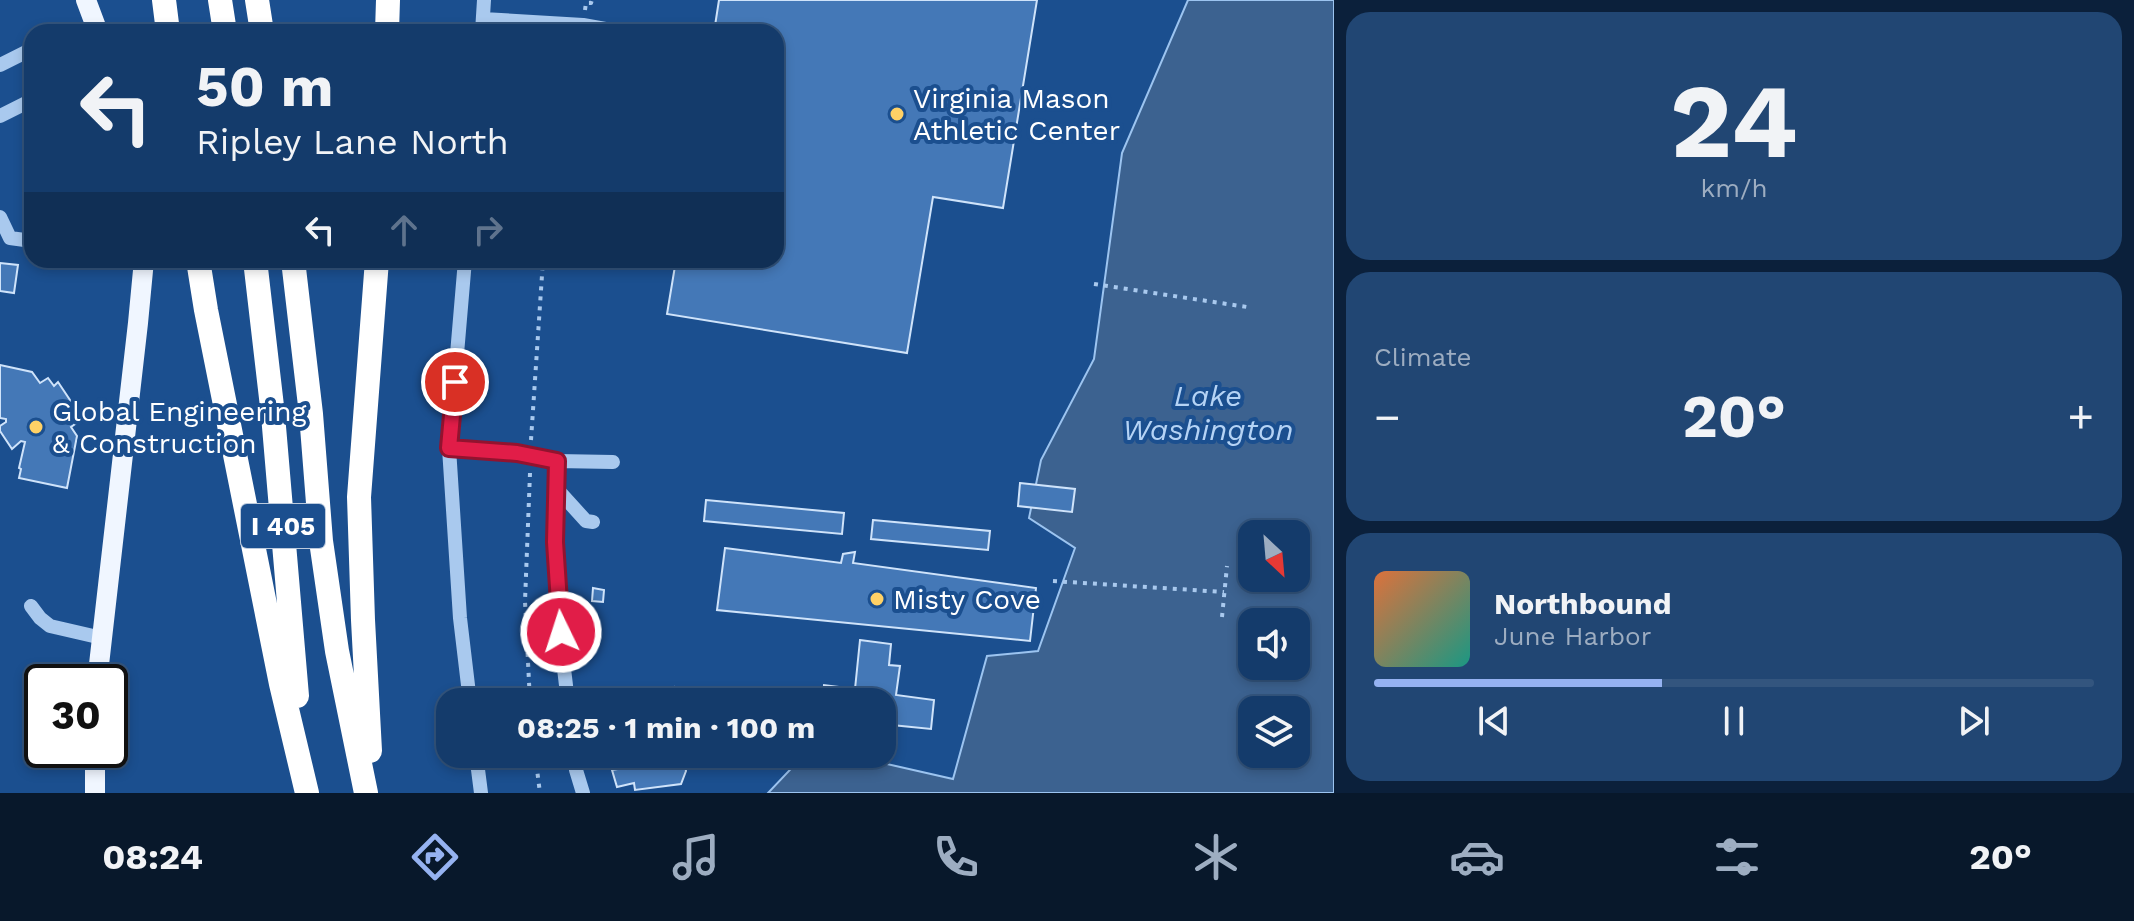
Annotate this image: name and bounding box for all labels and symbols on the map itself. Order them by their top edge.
place label: Virginia Mason Athletic Center [913,82,1120,147]
marker: Virginia Mason Athletic Center [888,105,906,123]
pin [421,348,489,416]
water label: Lake Washington [1122,378,1294,447]
place label: Global Engineering & Construction [52,395,307,460]
marker: Global Engineering & Construction [27,418,45,436]
road number: I 405 [241,504,325,548]
north arrow [1238,520,1310,592]
place label: Misty Cove [893,583,1041,616]
position arrow [519,590,603,674]
marker: Misty Cove [868,590,886,608]
speed limit sign: 30 [24,664,128,768]

